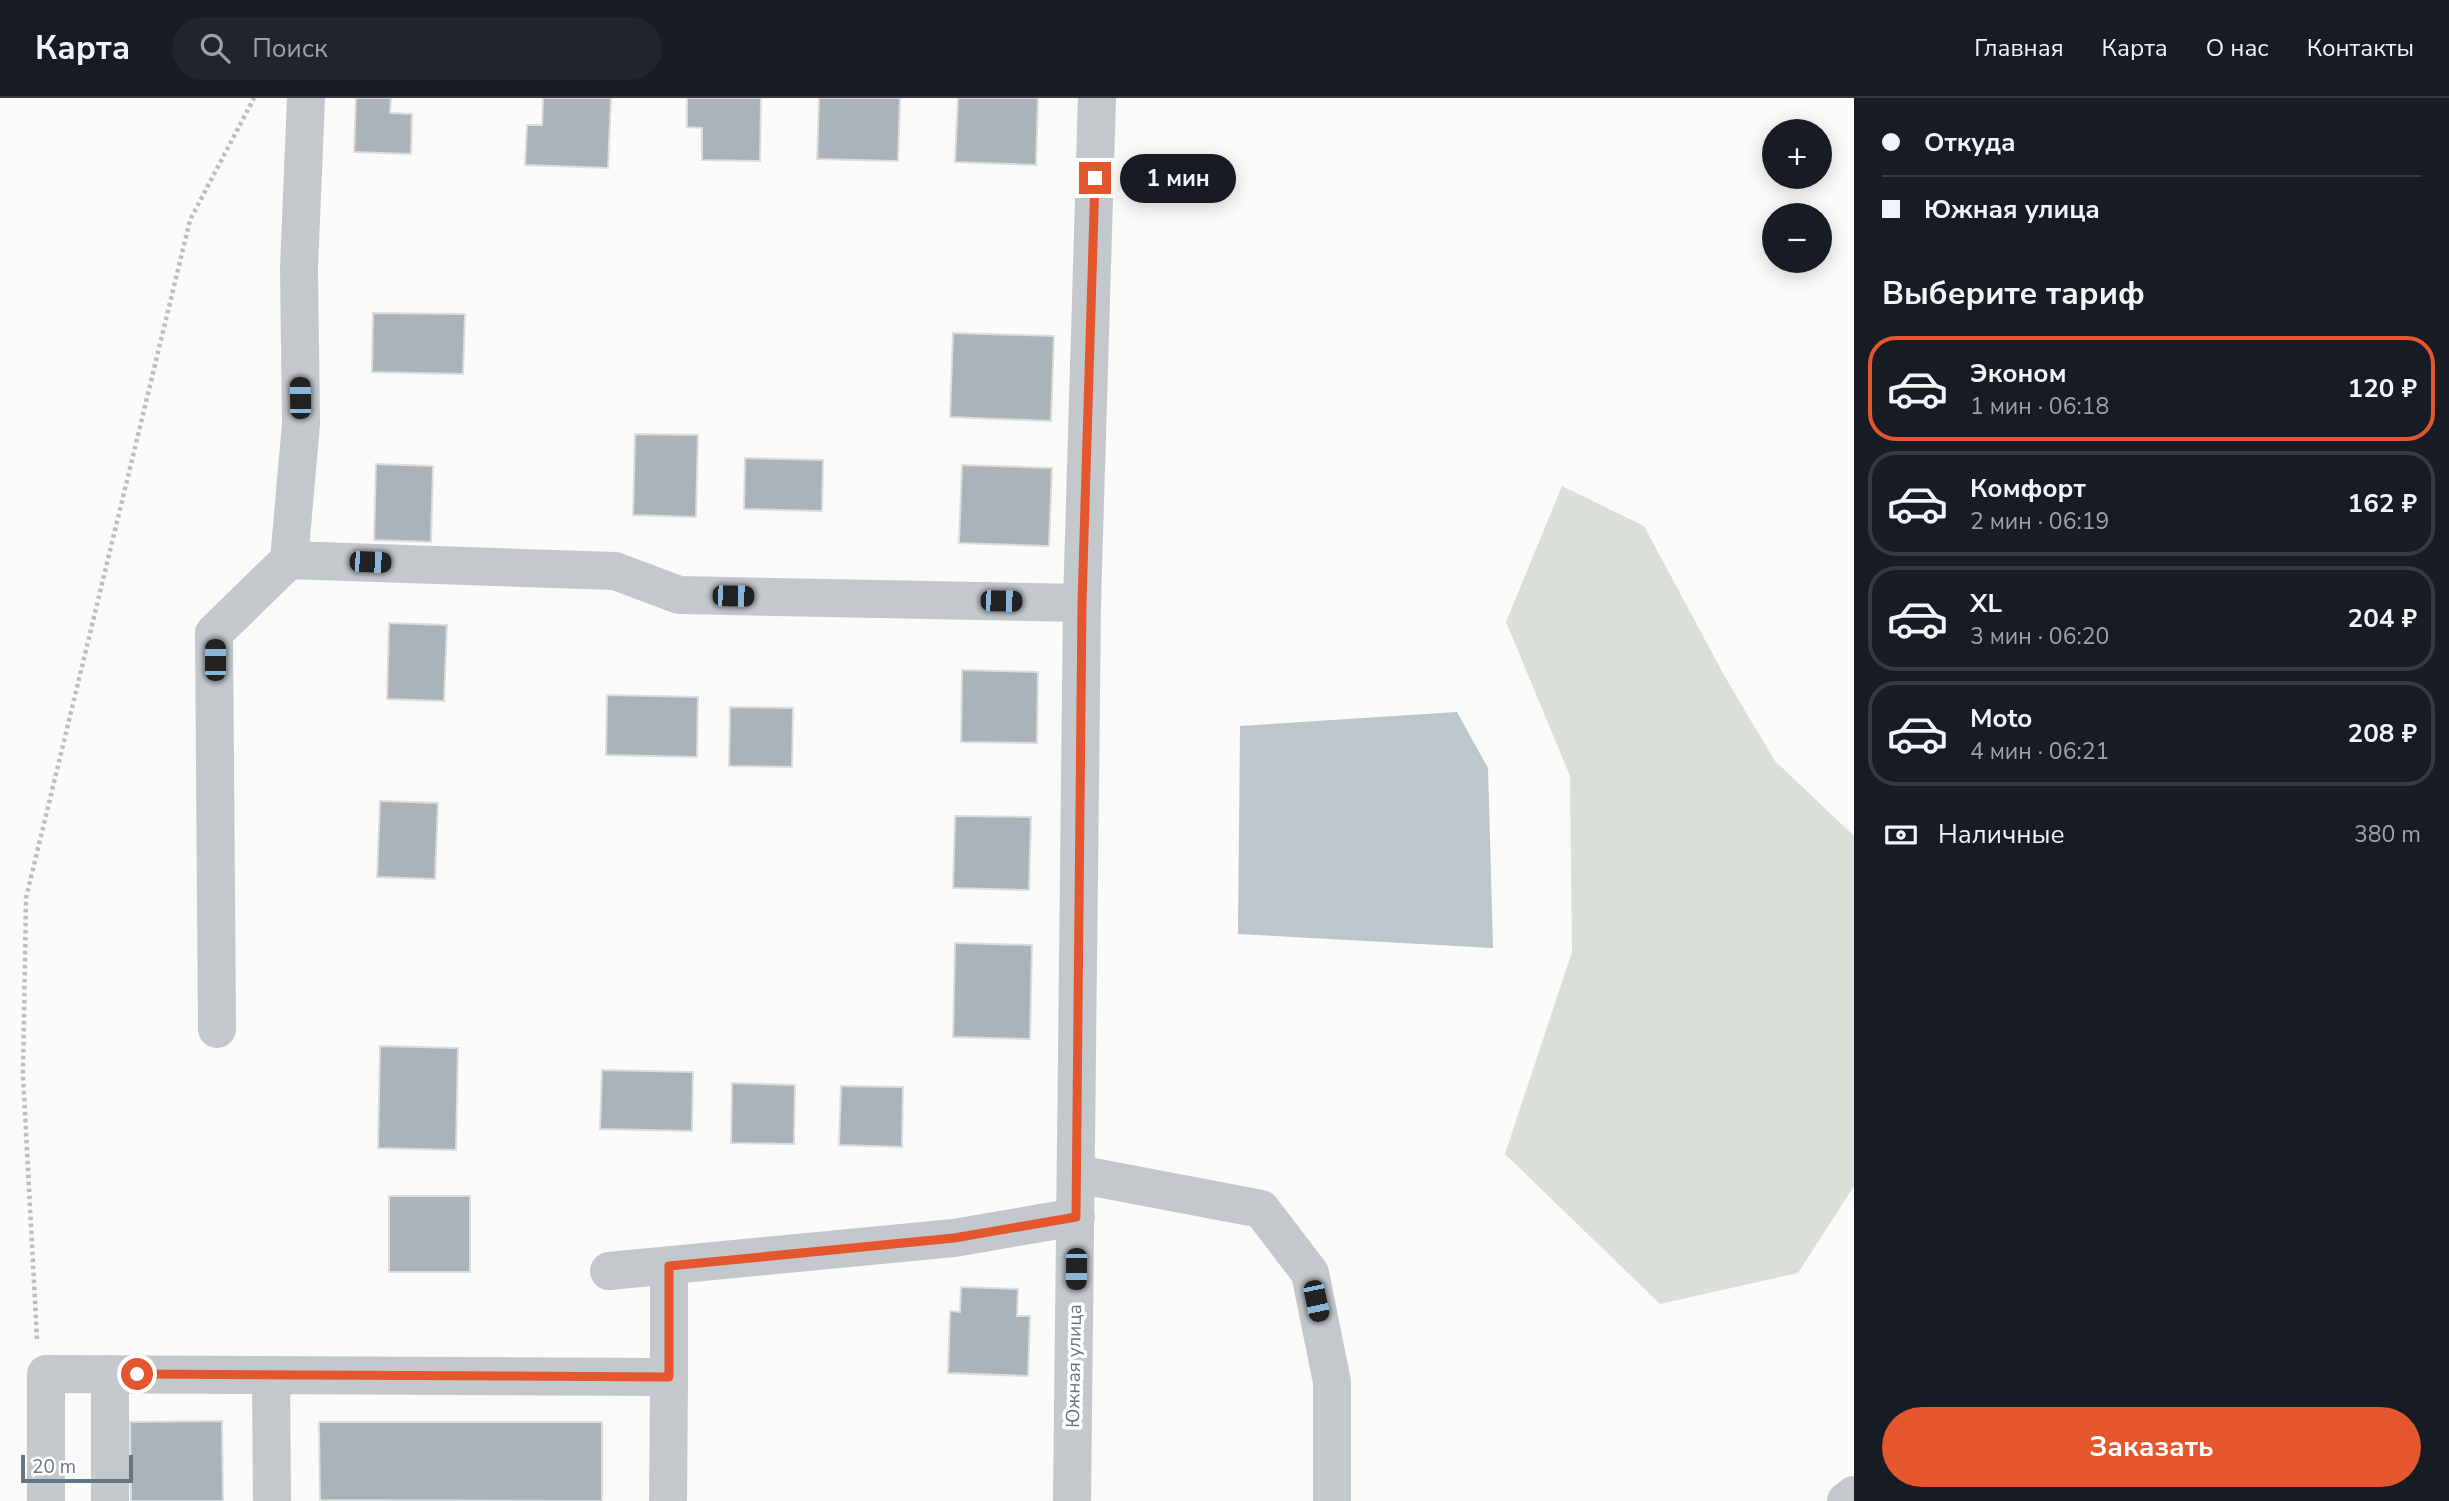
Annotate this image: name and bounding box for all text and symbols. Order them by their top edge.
search box [172,17,662,80]
text: Карта [35,26,130,71]
icon: search [196,29,234,67]
text: Поиск [252,31,328,66]
text: Главная [1974,32,2064,64]
text: Карта [2102,32,2168,64]
text: О нас [2206,32,2269,64]
text: Контакты [2307,32,2414,64]
map controls [1762,119,1832,273]
button: + [1762,119,1832,189]
text: Откуда [1924,125,2016,160]
callout: 1 мин [1120,154,1235,202]
route end [1079,162,1111,194]
text: 1 мин [1146,163,1210,194]
text: Южная улица [1924,192,2100,227]
button: − [1762,203,1832,273]
text: Выберите тариф [1882,272,2145,315]
text: Эконом [1970,356,2067,391]
icon: car [1886,357,1949,420]
text: 120 ₽ [2348,371,2417,406]
car [290,377,311,419]
text: 1 мин · 06:18 [1970,391,2109,422]
text: Комфорт [1970,471,2086,506]
icon: car [1886,472,1949,535]
text: 162 ₽ [2348,486,2417,521]
text: 2 мин · 06:19 [1970,506,2109,537]
car [349,551,392,573]
car [712,585,755,607]
text: XL [1970,586,2002,621]
icon: car [1886,587,1949,650]
car [980,590,1023,612]
text: 204 ₽ [2348,601,2417,636]
text: 3 мин · 06:20 [1970,621,2109,652]
car [205,639,226,681]
text: Moto [1970,701,2032,736]
icon: car [1886,702,1949,765]
text: 208 ₽ [2348,716,2417,751]
text: 4 мин · 06:21 [1970,736,2109,767]
icon: cash [1882,816,1920,854]
text: Наличные [1938,817,2065,852]
text: 380 m [2354,819,2421,850]
car [1066,1248,1087,1290]
car [1302,1278,1331,1324]
street label: Южная улица [1060,1304,1088,1428]
route start [121,1358,153,1390]
button: Заказать [1882,1407,2421,1487]
scale bar [21,1452,133,1484]
text: 20 m [32,1454,76,1480]

